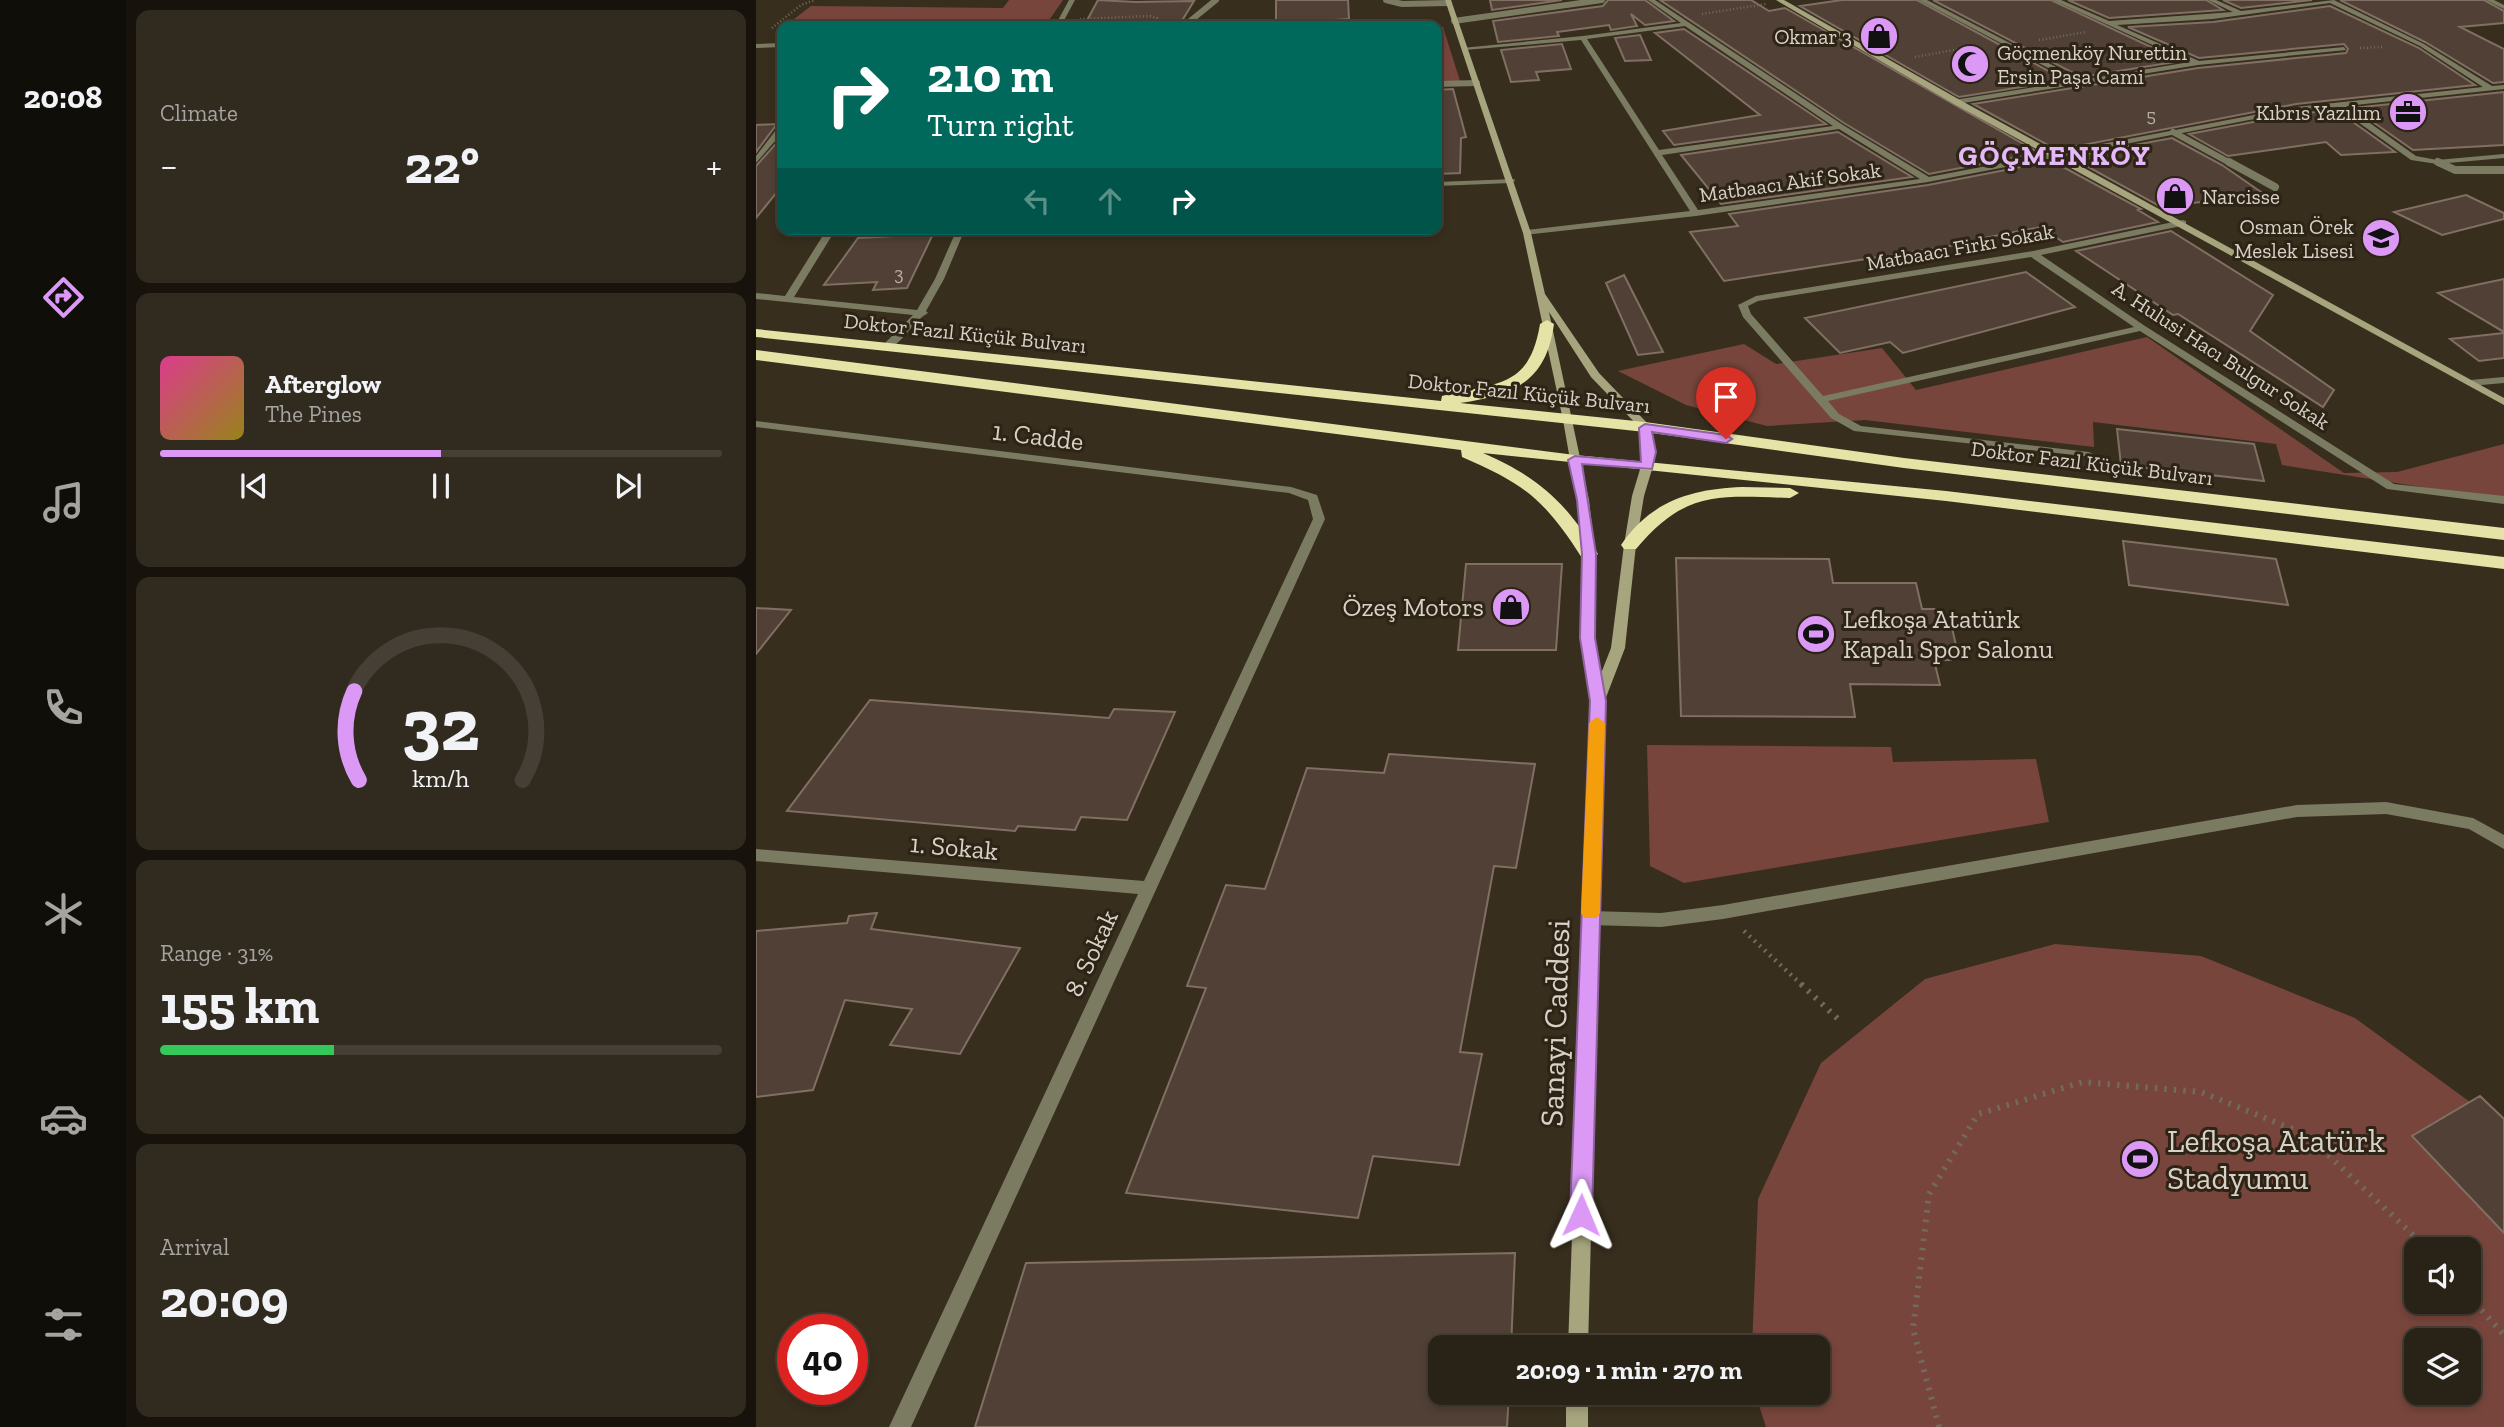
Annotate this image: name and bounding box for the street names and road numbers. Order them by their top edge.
street label: Matbaacı Akif Sokak [1698,157,1883,207]
street label: Matbaacı Firkı Sokak [1864,218,2056,276]
street label: A. Hulusi Hacı Bulgur Sokak [2108,275,2334,435]
street label: Doktor Fazıl Küçük Bulvarı [843,308,1087,358]
street label: Doktor Fazıl Küçük Bulvarı [1407,368,1651,418]
street label: 1. Cadde [991,415,1085,457]
street label: Doktor Fazıl Küçük Bulvarı [1970,436,2214,490]
street label: 1. Sokak [909,827,1000,867]
street label: 8. Sokak [1057,904,1125,1001]
street label: Sanayi Caddesi [1532,919,1578,1127]

